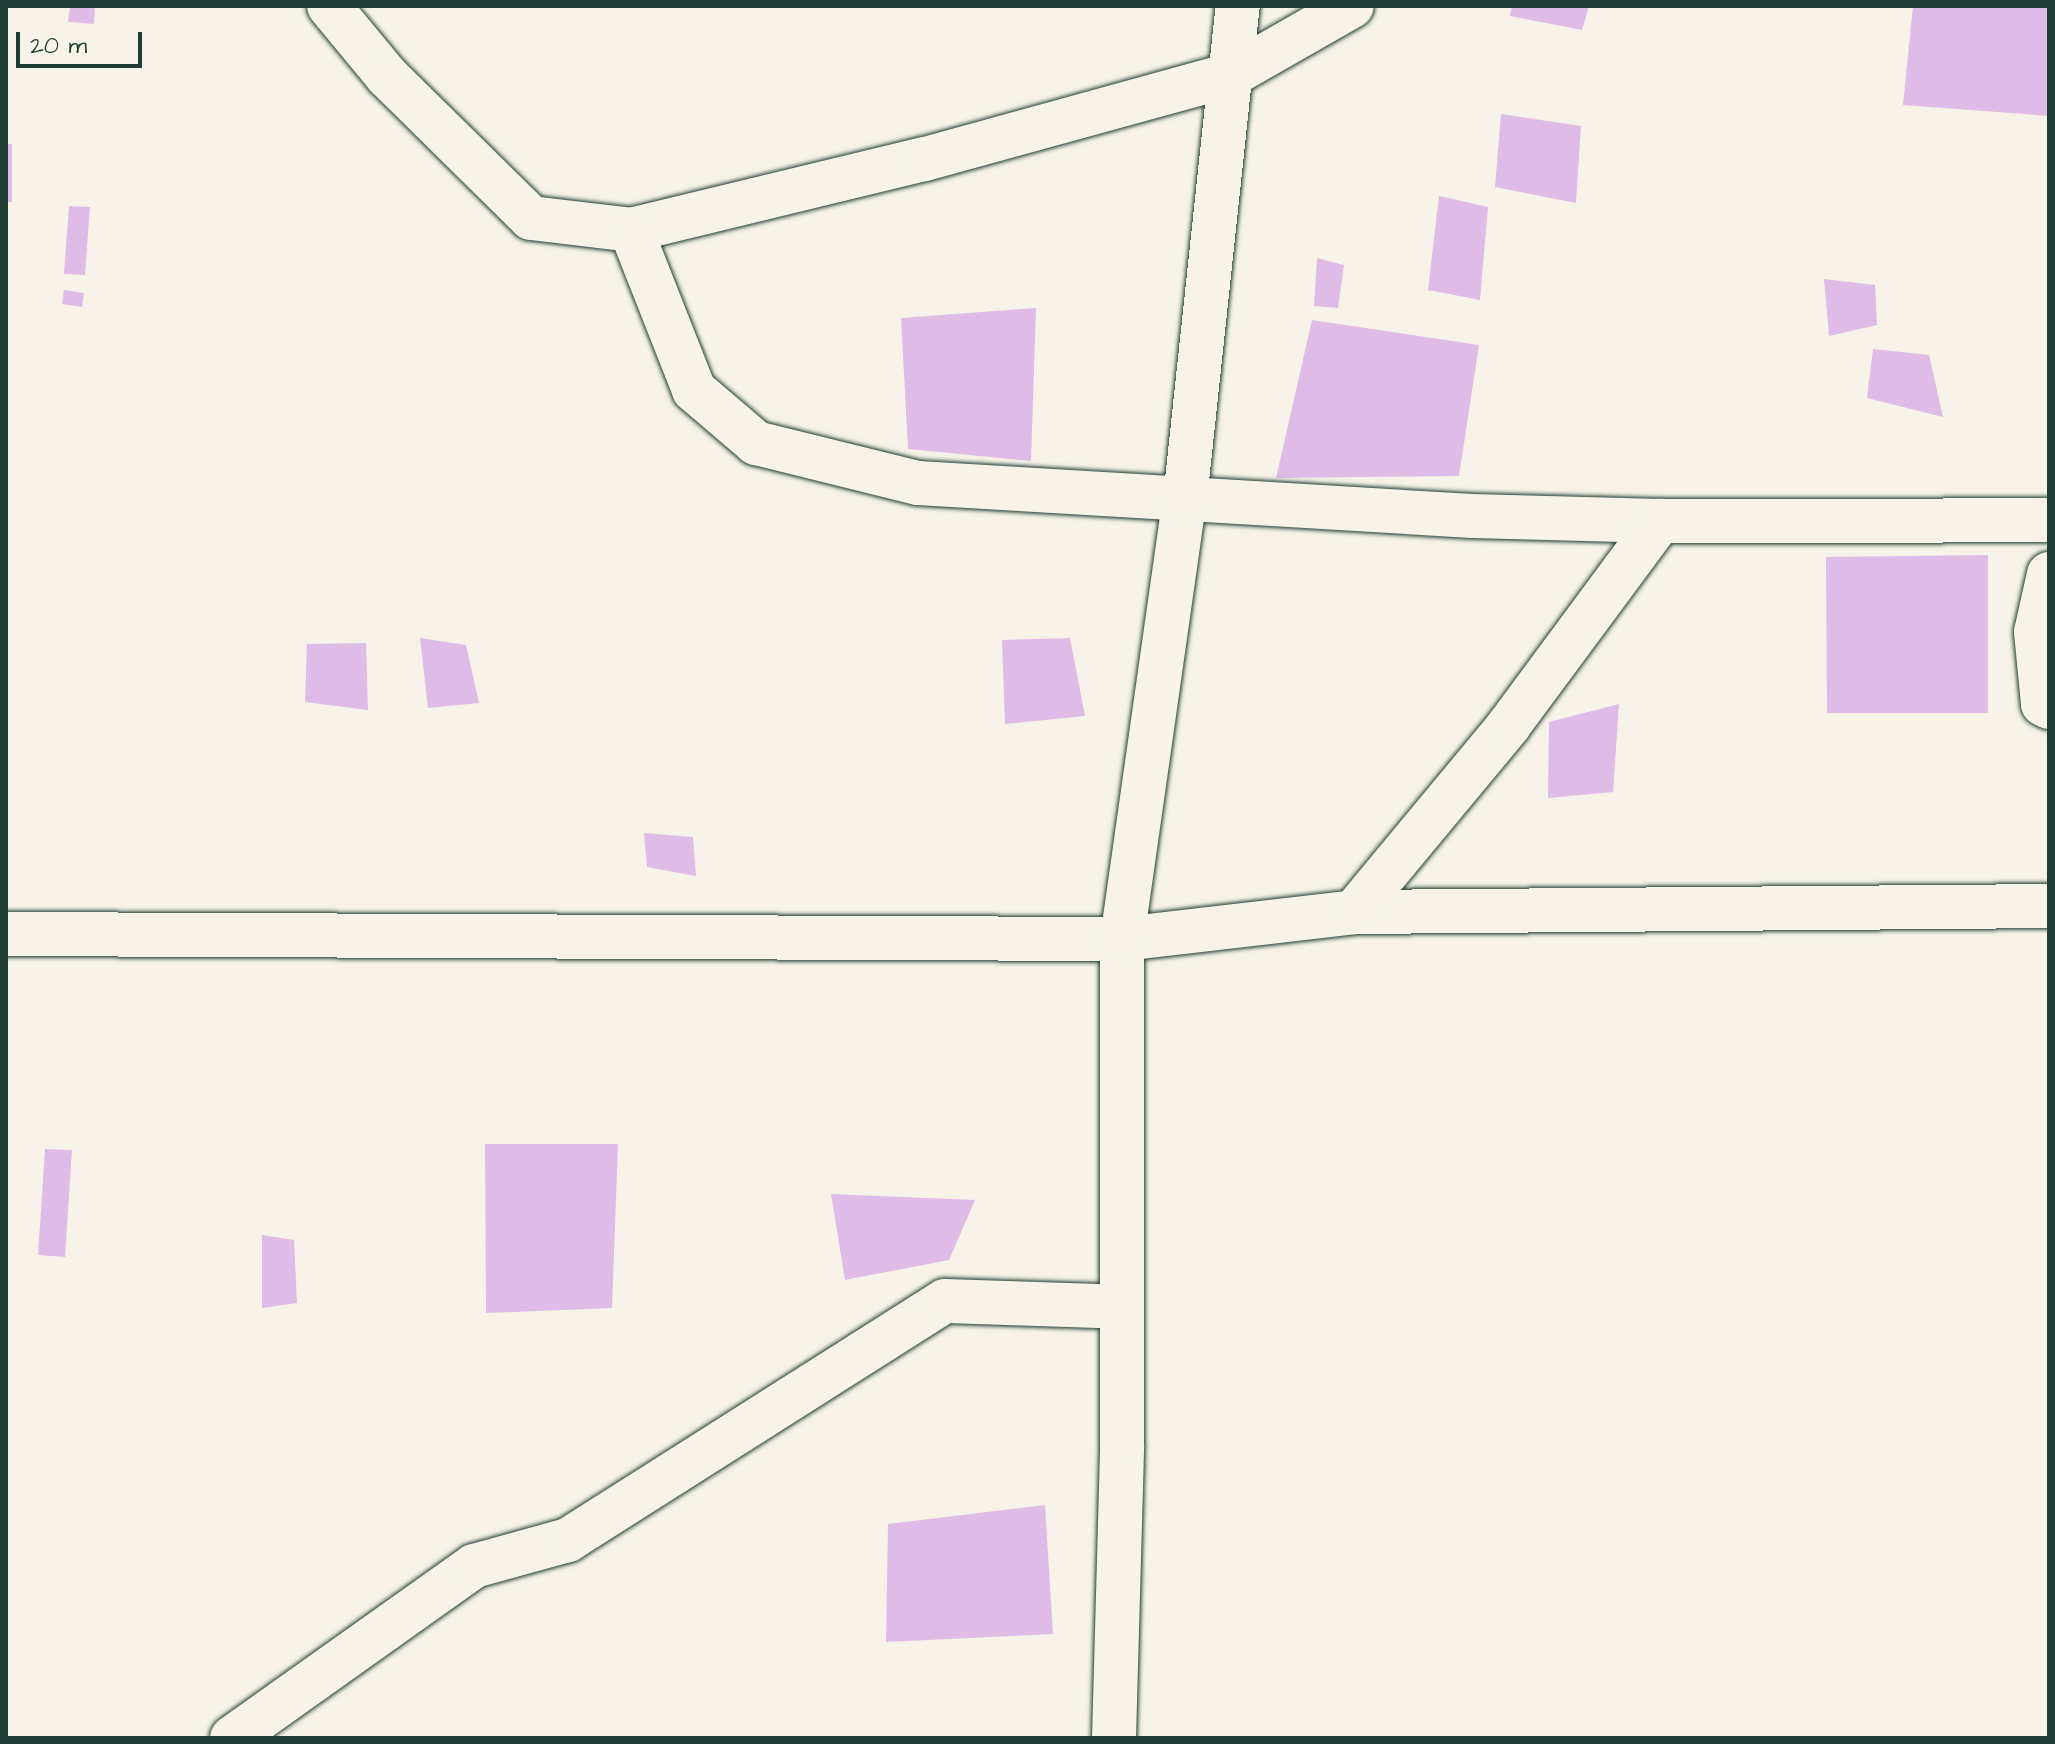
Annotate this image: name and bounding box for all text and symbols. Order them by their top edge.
scale bar [20,16,146,66]
text: 20 m [30,29,87,63]

